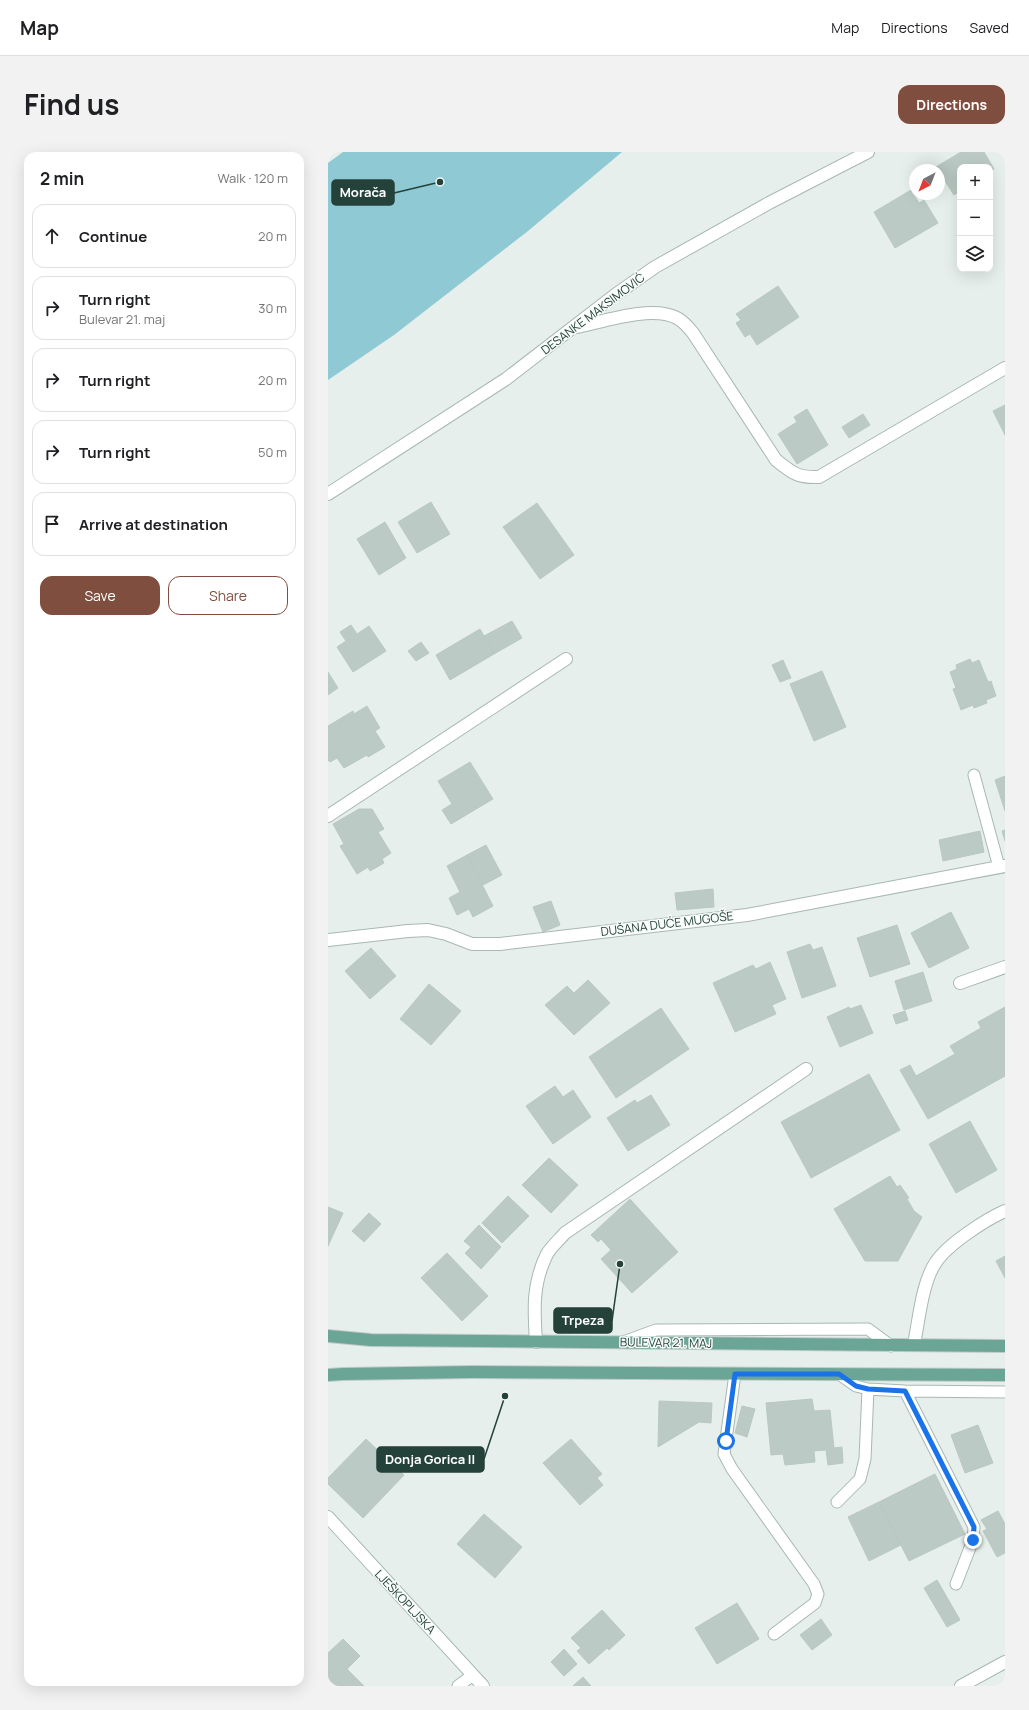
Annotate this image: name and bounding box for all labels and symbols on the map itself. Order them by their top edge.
north arrow [909,164,945,200]
callout: Morača [332,180,394,205]
text: Morača [340,183,386,201]
street label: DESANKE MAKSIMOVIĆ [537,269,648,358]
street label: DUŠANA DUĆE MUGOŠE [600,907,734,940]
callout: Trpeza [554,1308,612,1333]
text: Trpeza [562,1311,604,1329]
street label: BULEVAR 21. MAJ [620,1333,712,1352]
route start [717,1432,735,1450]
callout: Donja Gorica II [377,1447,484,1472]
text: Donja Gorica II [385,1450,475,1468]
route end [964,1531,982,1549]
street label: LJEŠKOPLJSKA [371,1566,440,1638]

